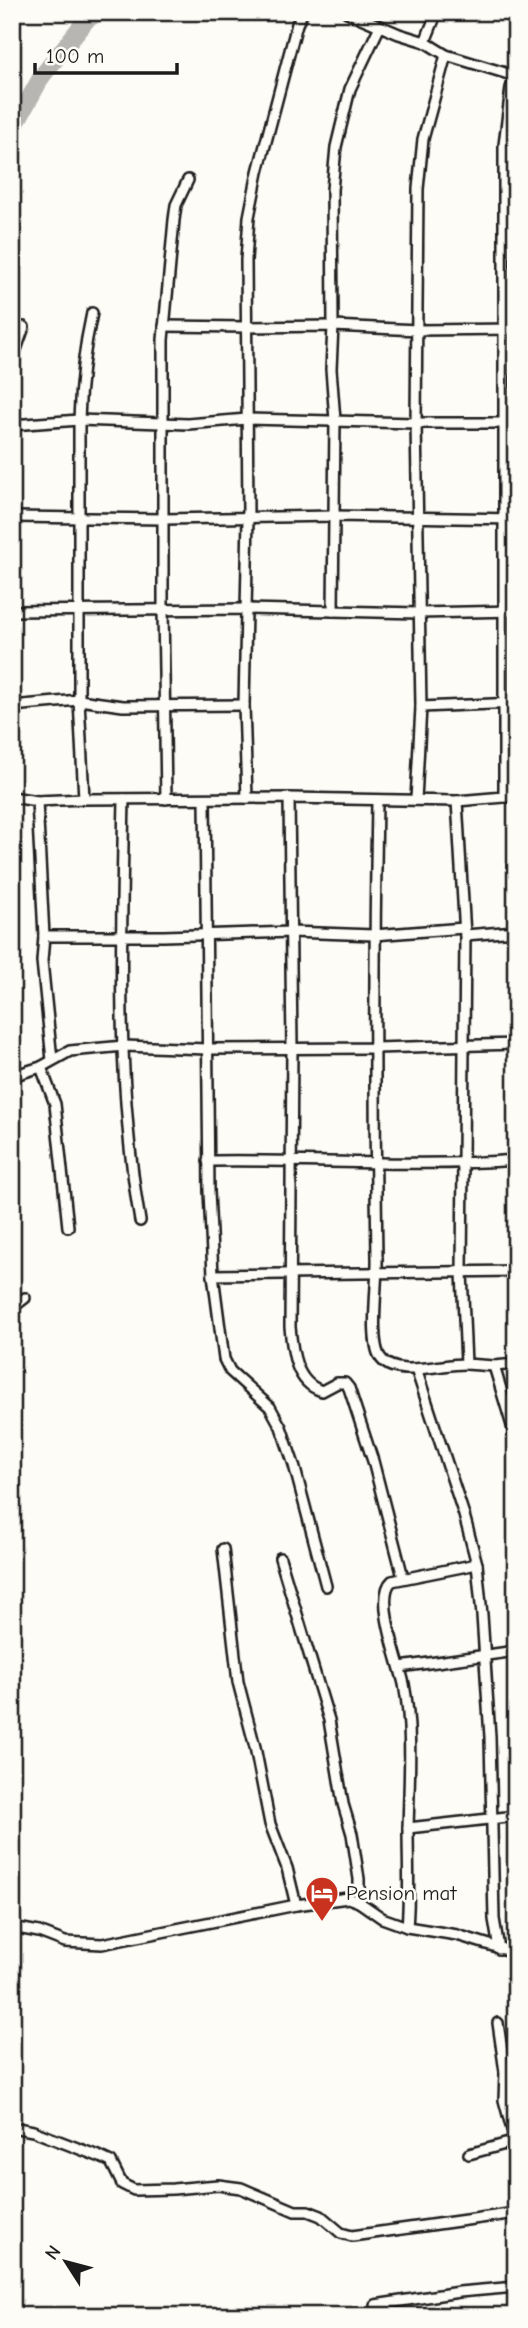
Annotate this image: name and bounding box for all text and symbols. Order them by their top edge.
scale bar [35,32,177,76]
text: 100 m [46,44,104,68]
hotel icon: Pension mat [303,1874,341,1923]
place label: Pension mat [346,1881,457,1905]
north arrow [32,2226,102,2296]
text: N [41,2241,66,2264]

